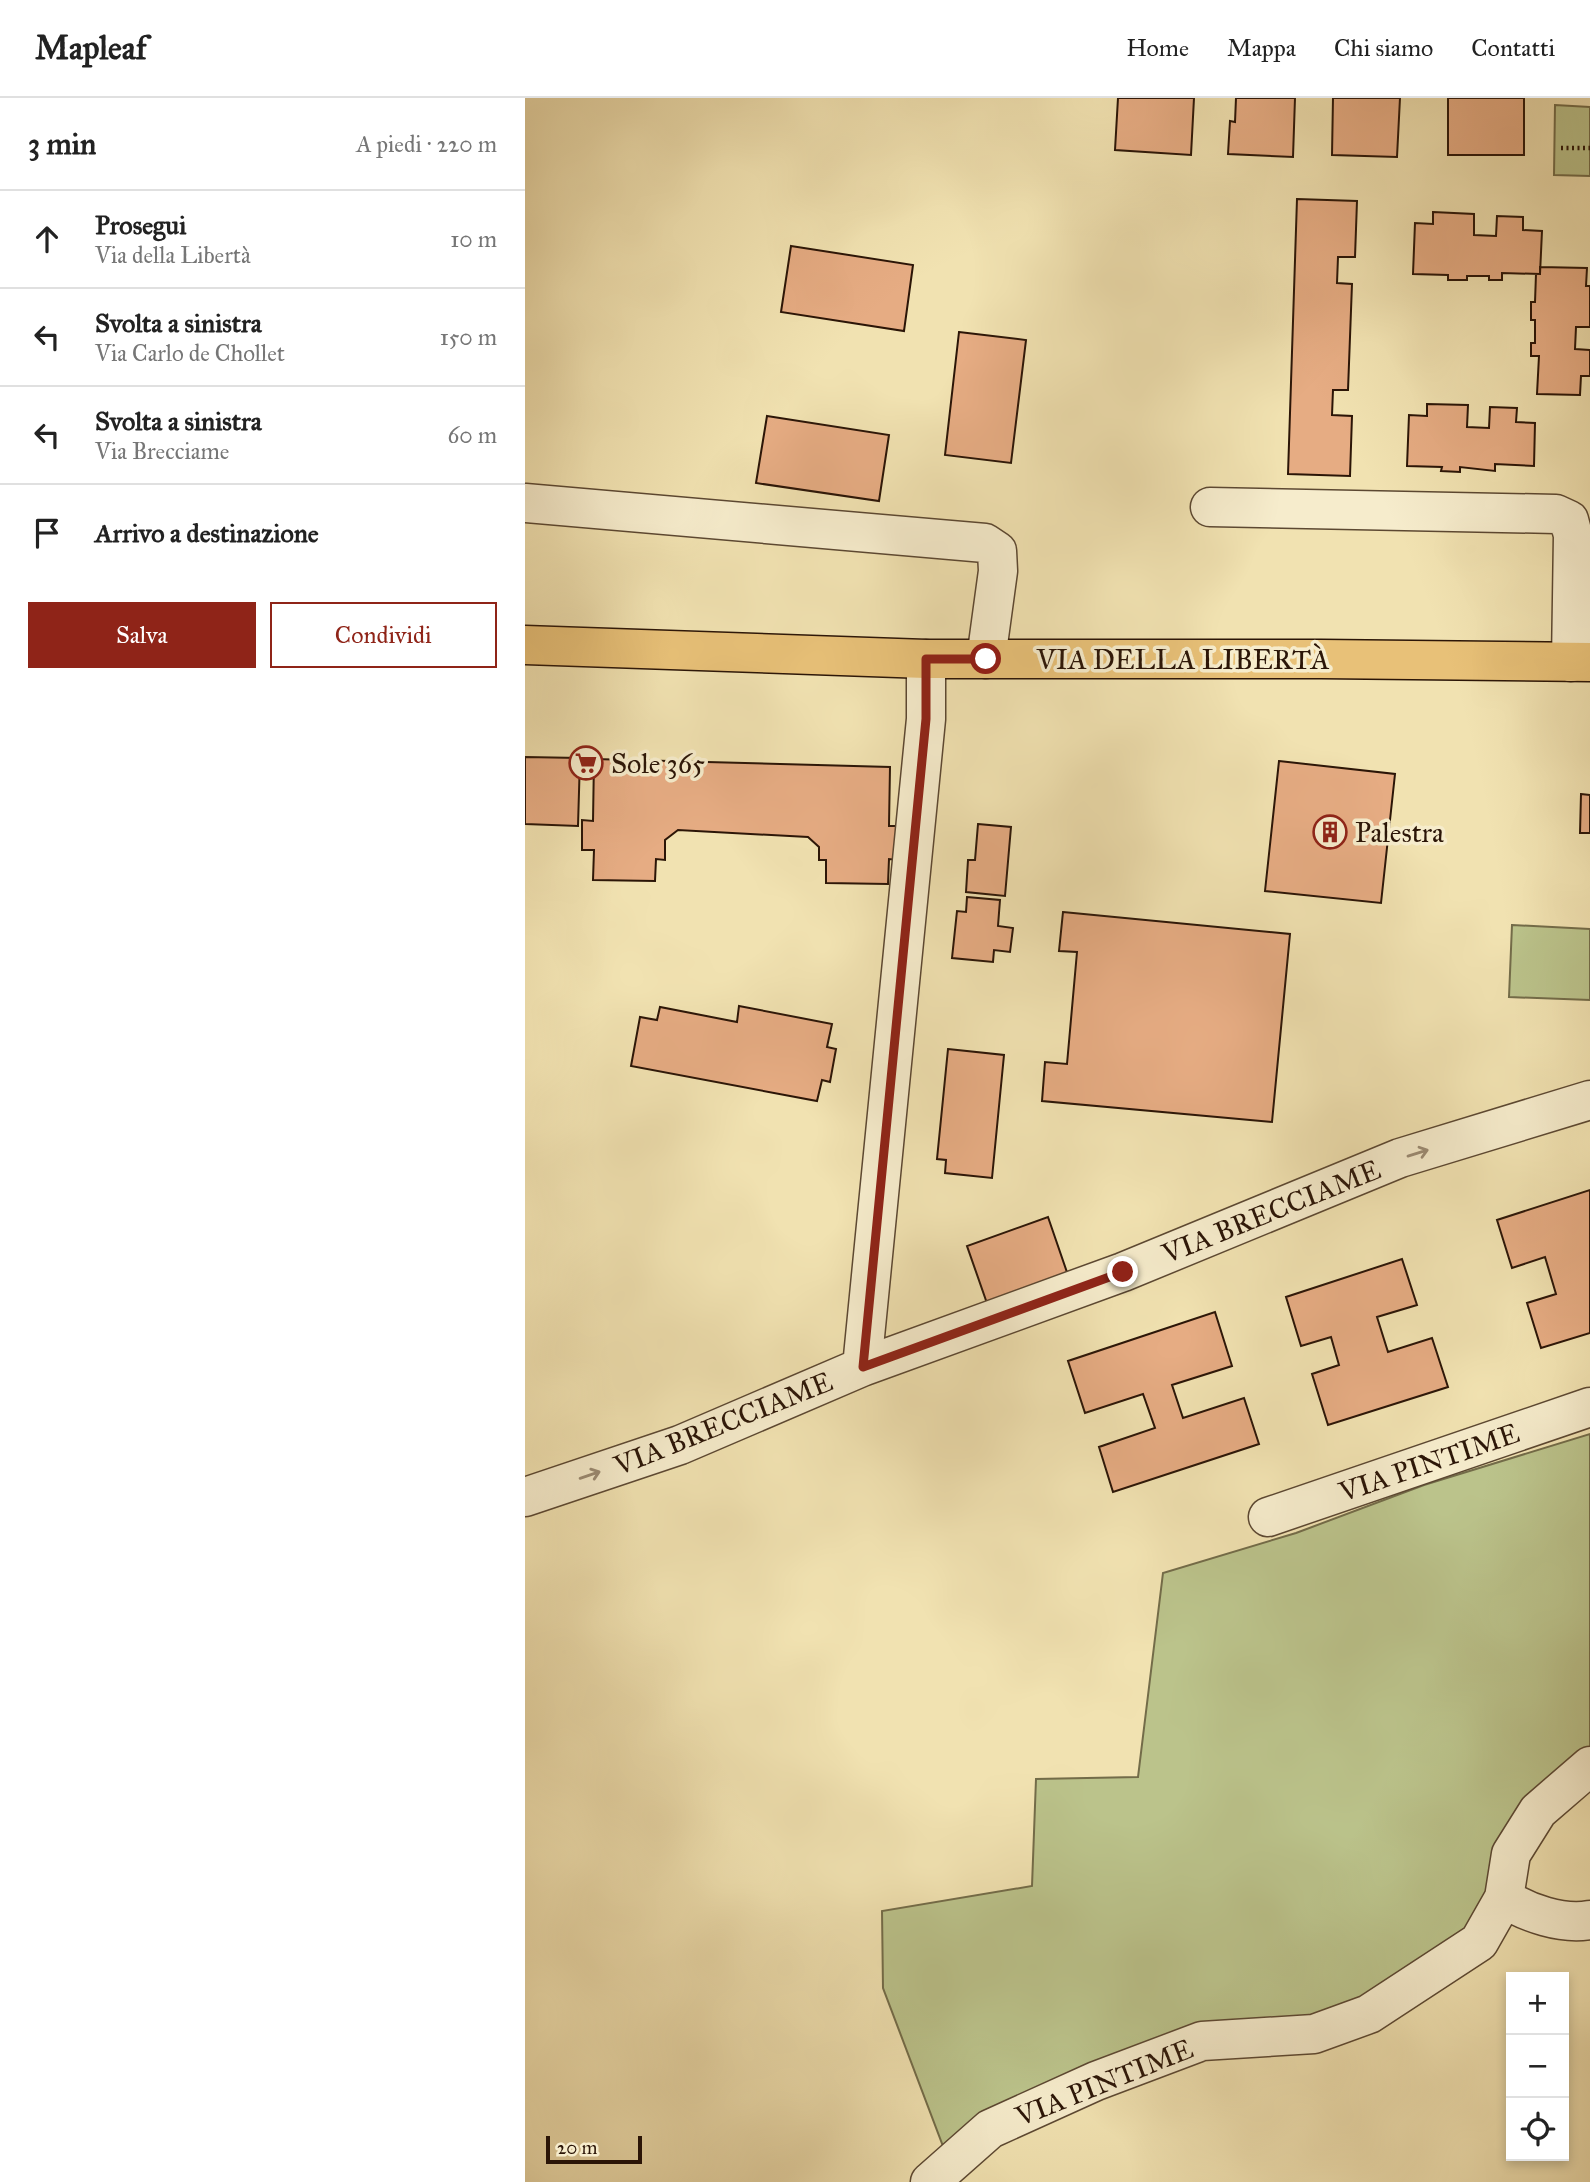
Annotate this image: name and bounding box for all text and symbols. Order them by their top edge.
text: Mapleaf [35,28,147,68]
text: Home [1126,33,1189,63]
text: Mappa [1227,33,1296,63]
text: Chi siamo [1334,33,1433,63]
text: Contatti [1471,33,1555,63]
text: 3 min [28,126,96,162]
text: A piedi · 220 m [356,130,497,158]
text: Prosegui [95,209,186,241]
icon: ahead [28,220,66,258]
text: 10 m [450,225,497,253]
text: Via della Libertà [95,241,251,269]
text: Svolta a sinistra [95,307,262,339]
icon: left [28,318,66,356]
text: 150 m [440,323,497,351]
text: Via Carlo de Chollet [95,339,285,367]
text: Svolta a sinistra [95,405,262,437]
icon: left [28,416,66,454]
text: 60 m [448,421,497,449]
text: Via Brecciame [95,437,229,465]
icon: arrive [28,514,66,552]
text: Arrivo a destinazione [95,517,319,549]
button: Salva [28,602,256,668]
button: Condividi [270,602,497,668]
street label: VIA DELLA LIBERTÀ [1035,642,1330,677]
route start [970,643,1001,674]
supermarket icon: Sole 365 [567,744,605,782]
place label: Sole 365 [611,746,705,781]
building icon: Palestra [1311,813,1349,851]
place label: Palestra [1355,815,1444,850]
one-way arrow [1406,1145,1428,1158]
street label: VIA BRECCIAME [1156,1152,1385,1272]
route end [1107,1256,1138,1287]
street label: VIA BRECCIAME [608,1364,837,1484]
street label: VIA PINTIME [1334,1415,1524,1510]
one-way arrow [578,1468,600,1480]
map controls [1506,1972,1569,2161]
button: + [1506,1972,1569,2035]
street label: VIA PINTIME [1009,2031,1198,2134]
button: − [1506,2035,1569,2098]
button: locate [1506,2098,1569,2161]
scale bar [546,2133,642,2165]
text: 20 m [557,2136,598,2159]

